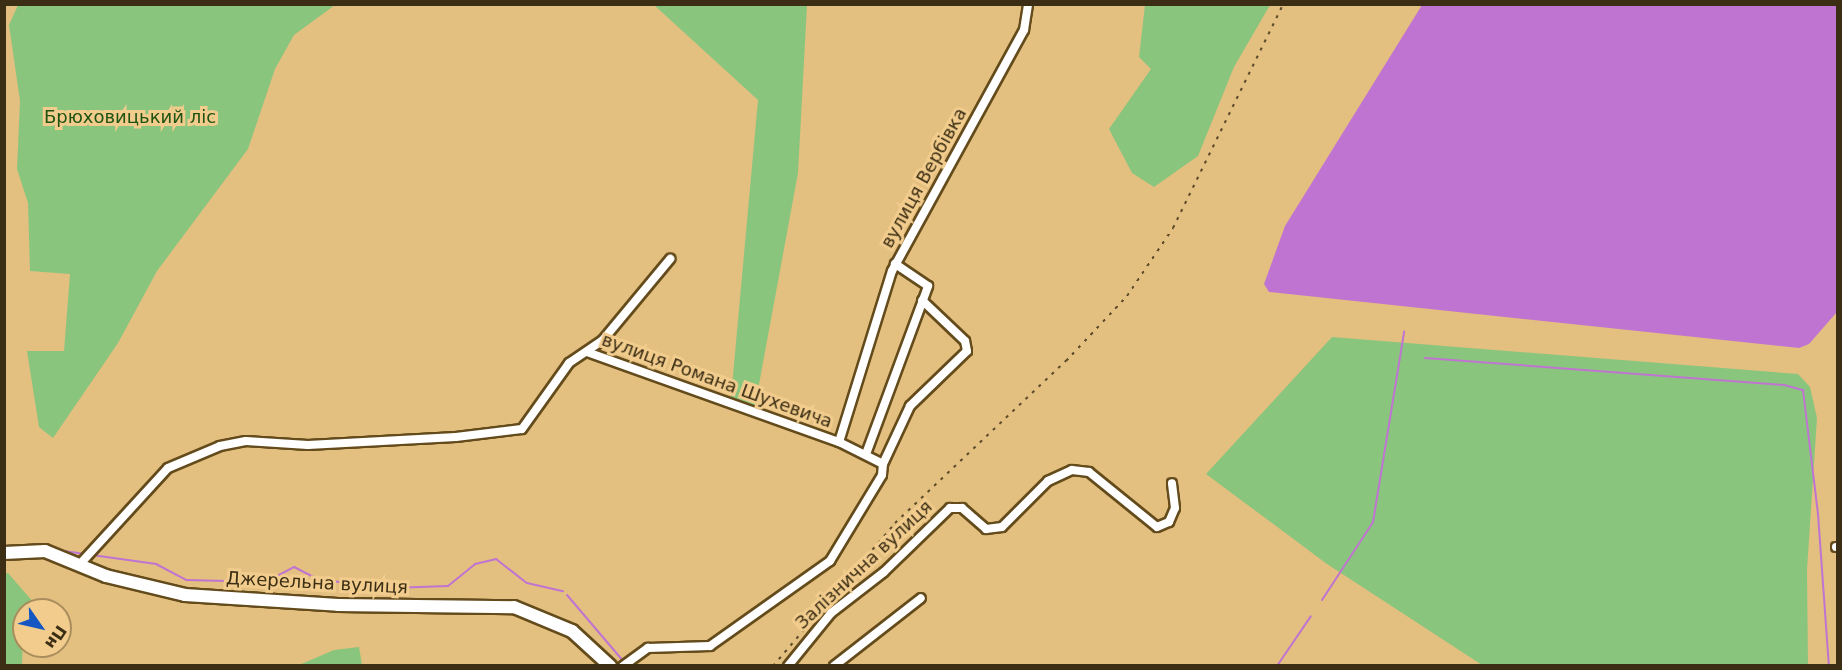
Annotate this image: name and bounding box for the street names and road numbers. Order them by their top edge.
street label: вулиця Вербівка [877,104,971,252]
street label: вулиця Романа Шухевича [599,329,835,433]
street label: Залізнична вулиця [791,496,937,634]
street label: Джерельна вулиця [226,567,408,599]

